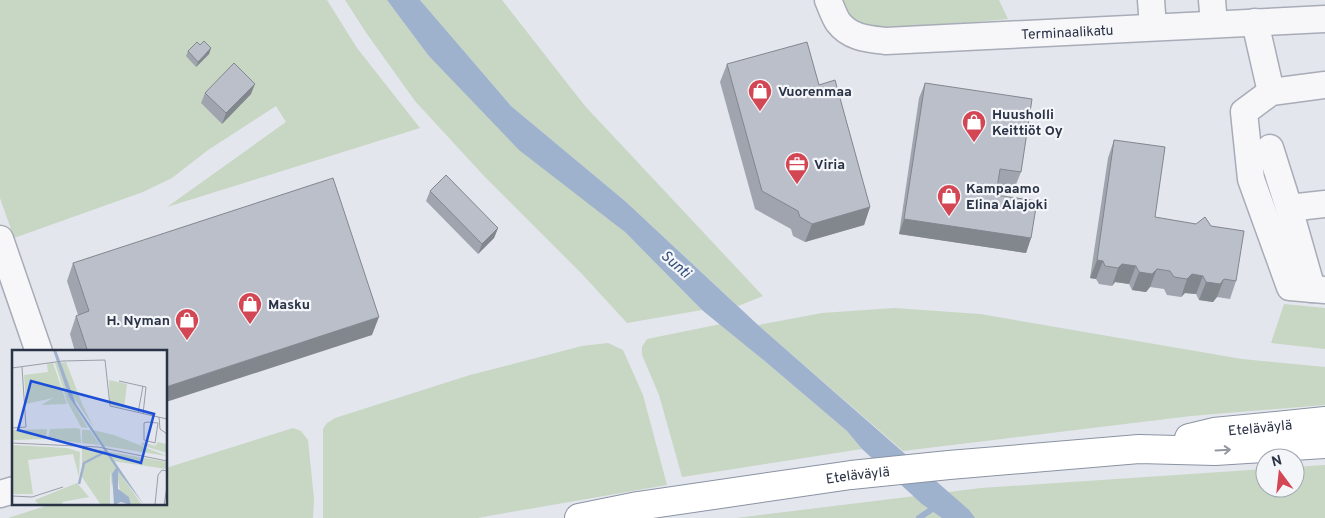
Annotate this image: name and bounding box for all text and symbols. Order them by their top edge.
street label: Terminaalikatu [1021,23,1114,44]
shop icon: Vuorenmaa [747,78,773,112]
place label: Vuorenmaa [778,84,852,101]
place label: Huusholli Keittiöt Oy [992,107,1063,140]
shop icon: Huusholli Keittiöt Oy [961,109,987,143]
office icon: Viria [784,151,810,185]
place label: Viria [814,157,845,174]
place label: Kampaamo Elina Alajoki [966,181,1047,214]
shop icon: Kampaamo Elina Alajoki [936,183,962,217]
water label: Sunti [656,247,695,284]
shop icon: Masku [237,291,263,325]
place label: Masku [268,297,310,314]
shop icon: H. Nyman [174,307,200,341]
place label: H. Nyman [106,313,170,330]
inset map [12,350,168,506]
street label: Eteläväylä [1227,417,1293,441]
one-way arrow [1214,446,1230,455]
north arrow [1255,448,1305,498]
text: N [1270,452,1284,471]
street label: Eteläväylä [825,464,890,489]

